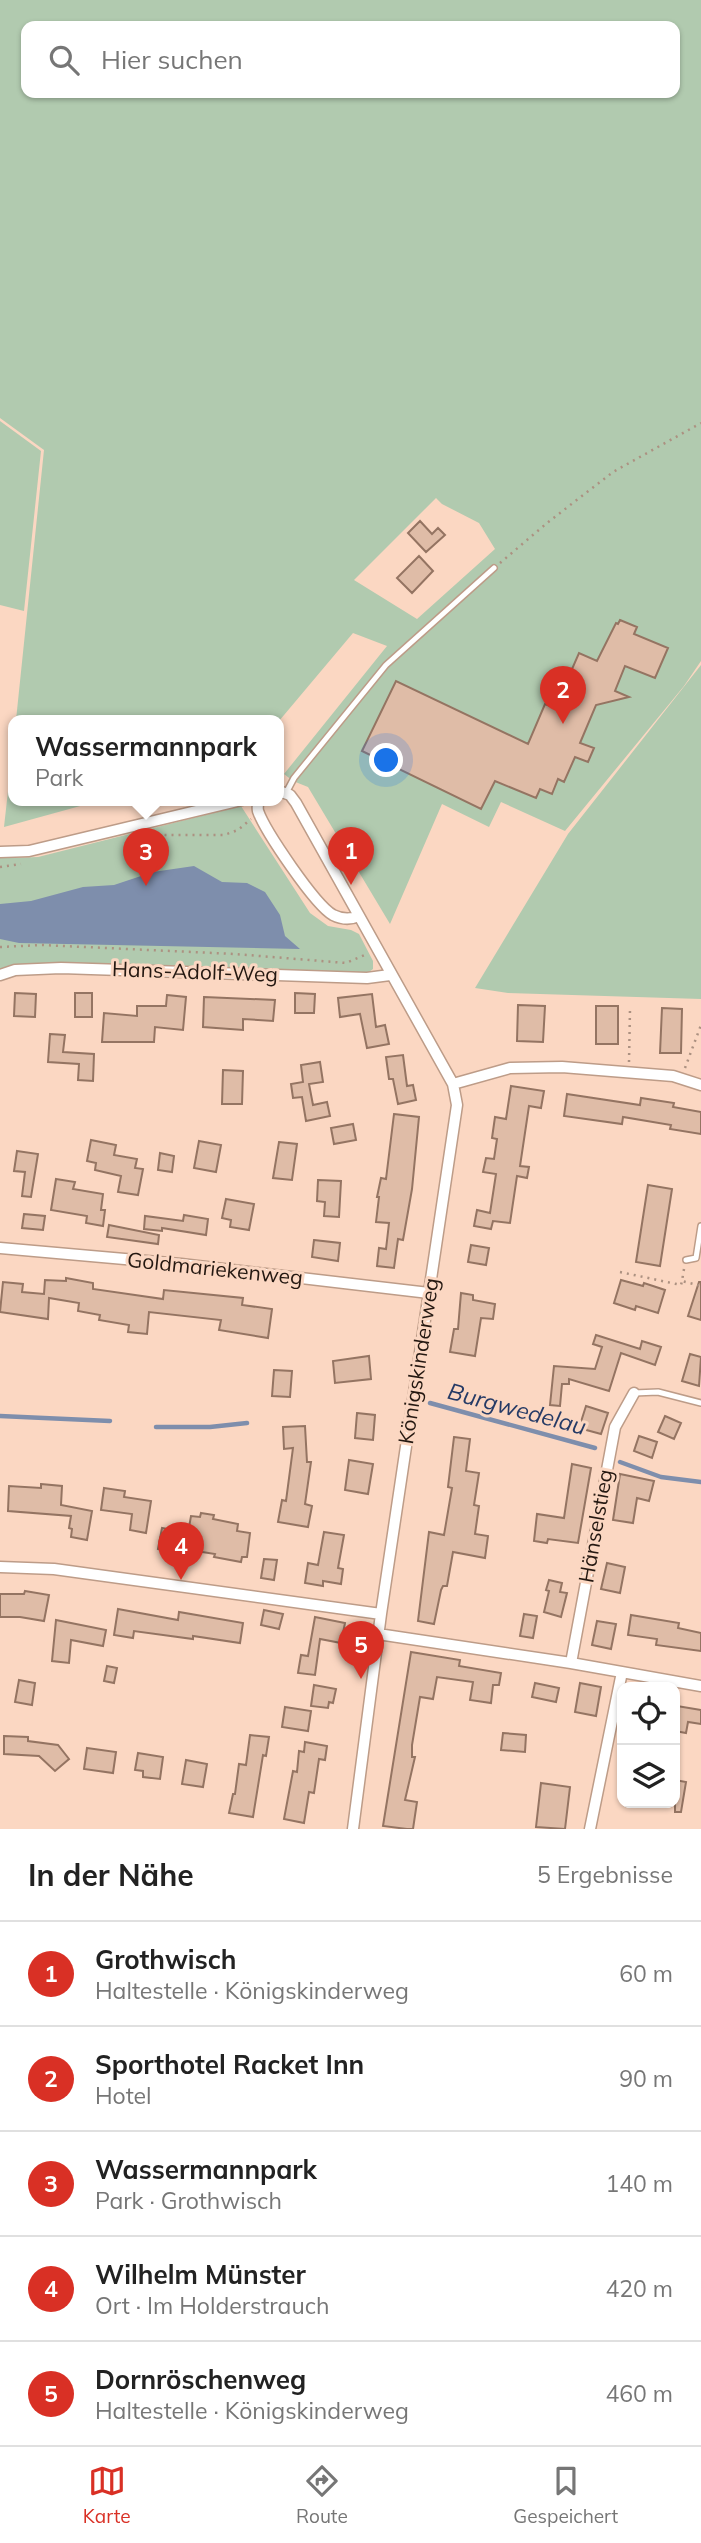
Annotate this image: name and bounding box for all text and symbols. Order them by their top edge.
search box [21,21,680,98]
icon: search [45,41,83,79]
text: Hier suchen [101,43,243,76]
pin: 2 [540,666,586,724]
popup [8,715,284,806]
text: Wassermannpark [35,730,257,763]
your location [369,743,403,777]
text: Park [35,763,83,792]
pin: 1 [328,827,374,885]
pin: 3 [123,828,169,886]
street label: Hans-Adolf-Weg [112,955,278,987]
street label: Goldmariekenweg [126,1246,304,1290]
street label: Königskinderweg [392,1276,444,1446]
water label: Burgwedelau [445,1376,590,1441]
street label: Hänselstieg [572,1467,618,1585]
pin: 4 [158,1522,204,1580]
pin: 5 [338,1621,384,1679]
map controls [617,1682,680,1808]
button: locate [617,1682,680,1745]
button: layers [617,1745,680,1808]
text: In der Nähe [28,1856,194,1894]
text: 5 Ergebnisse [537,1860,673,1889]
text: Grothwisch [95,1943,236,1976]
text: 1 [44,1959,58,1988]
text: 60 m [619,1959,673,1988]
text: Haltestelle · Königskinderweg [95,1976,409,2005]
text: Sporthotel Racket Inn [95,2048,364,2081]
text: 2 [44,2064,58,2093]
text: 90 m [619,2064,673,2093]
text: Hotel [95,2081,152,2110]
text: Wassermannpark [95,2153,317,2186]
text: 3 [44,2169,58,2198]
text: 140 m [605,2169,673,2198]
text: Park · Grothwisch [95,2186,282,2215]
text: Wilhelm Münster [95,2258,306,2291]
text: 4 [44,2274,58,2303]
text: 420 m [605,2274,673,2303]
text: Ort · Im Holderstrauch [95,2291,330,2320]
text: Dornröschenweg [95,2363,306,2396]
text: 5 [44,2379,58,2408]
text: 460 m [605,2379,673,2408]
text: Haltestelle · Königskinderweg [95,2396,409,2425]
tab: Karte [83,2462,131,2528]
tab: Route [296,2462,348,2528]
tab: Gespeichert [513,2462,618,2528]

